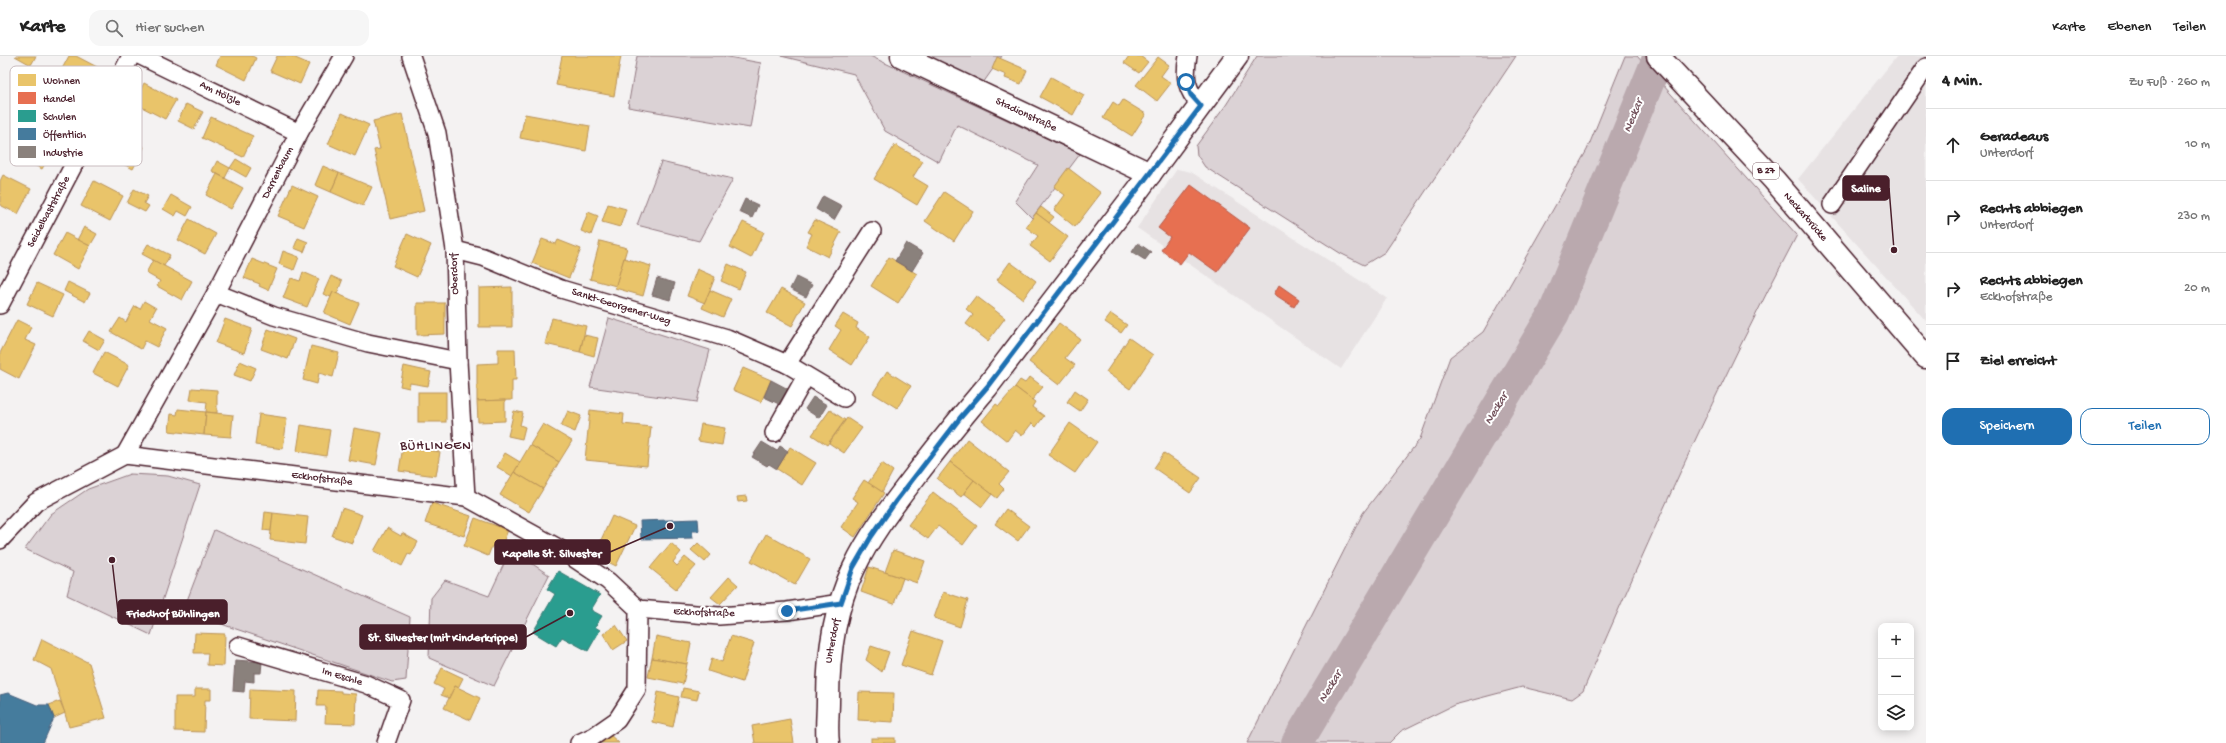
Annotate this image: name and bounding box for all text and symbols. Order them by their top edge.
search box [89,10,369,46]
text: Karte [20,16,65,39]
icon: search [103,17,125,39]
text: Hier suchen [135,19,204,37]
text: Karte [2052,19,2086,36]
text: Ebenen [2108,19,2151,36]
text: Teilen [2173,19,2206,36]
legend [10,66,142,166]
text: 4 Min. [1942,72,1983,92]
route start [1177,73,1195,91]
text: Zu Fuß · 260 m [2129,75,2210,90]
text: Wohnen [43,76,81,88]
street label: Am Hölzle [197,79,243,109]
text: Handel [43,94,76,106]
water label: Neckar [1621,95,1648,135]
street label: Stadionstraße [993,96,1059,135]
text: Schulen [43,112,77,124]
text: Geradeaus [1980,128,2048,146]
text: Öffentlich [43,129,86,142]
icon: ahead [1942,134,1964,156]
text: 10 m [2185,137,2210,152]
street label: Darrenbaum [259,145,296,202]
text: Unterdorf [1980,146,2033,161]
text: Industrie [43,148,83,160]
road number: B 27 [1753,163,1779,179]
street label: Seidelbaststraße [25,174,73,250]
callout: Saline [1843,176,1889,200]
text: Saline [1851,183,1881,197]
street label: Neckarbrücke [1781,190,1830,244]
text: Rechts abbiegen [1980,200,2083,218]
icon: right [1942,206,1964,228]
text: 230 m [2177,209,2210,224]
text: Unterdorf [1980,218,2033,233]
street label: Oberdorf [447,251,462,295]
text: Rechts abbiegen [1980,272,2083,290]
icon: right [1942,278,1964,300]
text: 20 m [2184,281,2210,296]
street label: Sankt-Georgener-Weg [570,286,672,328]
text: Eckhofstraße [1980,290,2053,305]
icon: arrive [1942,350,1964,372]
text: Ziel erreicht [1980,352,2056,370]
water label: Neckar [1482,388,1513,427]
button: Speichern [1942,408,2072,445]
button: Teilen [2080,408,2210,445]
district label: BÜHLINGEN [399,439,472,454]
street label: Eckhofstraße [291,468,354,489]
callout: Kapelle St. Silvester [495,540,610,564]
text: Kapelle St. Silvester [502,548,603,562]
callout: Friedhof Bühlingen [118,600,227,624]
route end [778,602,796,620]
street label: Eckhofstraße [673,605,735,620]
text: Friedhof Bühlingen [125,608,220,622]
street label: Unterdorf [822,616,843,664]
map controls [1878,623,1914,731]
button: + [1878,623,1914,659]
callout: St. Silvester (mit Kinderkrippe) [360,625,526,649]
text: St. Silvester (mit Kinderkrippe) [368,632,518,646]
button: − [1878,659,1914,695]
street label: Im Eschle [320,665,364,689]
water label: Neckar [1316,666,1347,705]
button: layers [1878,695,1914,731]

